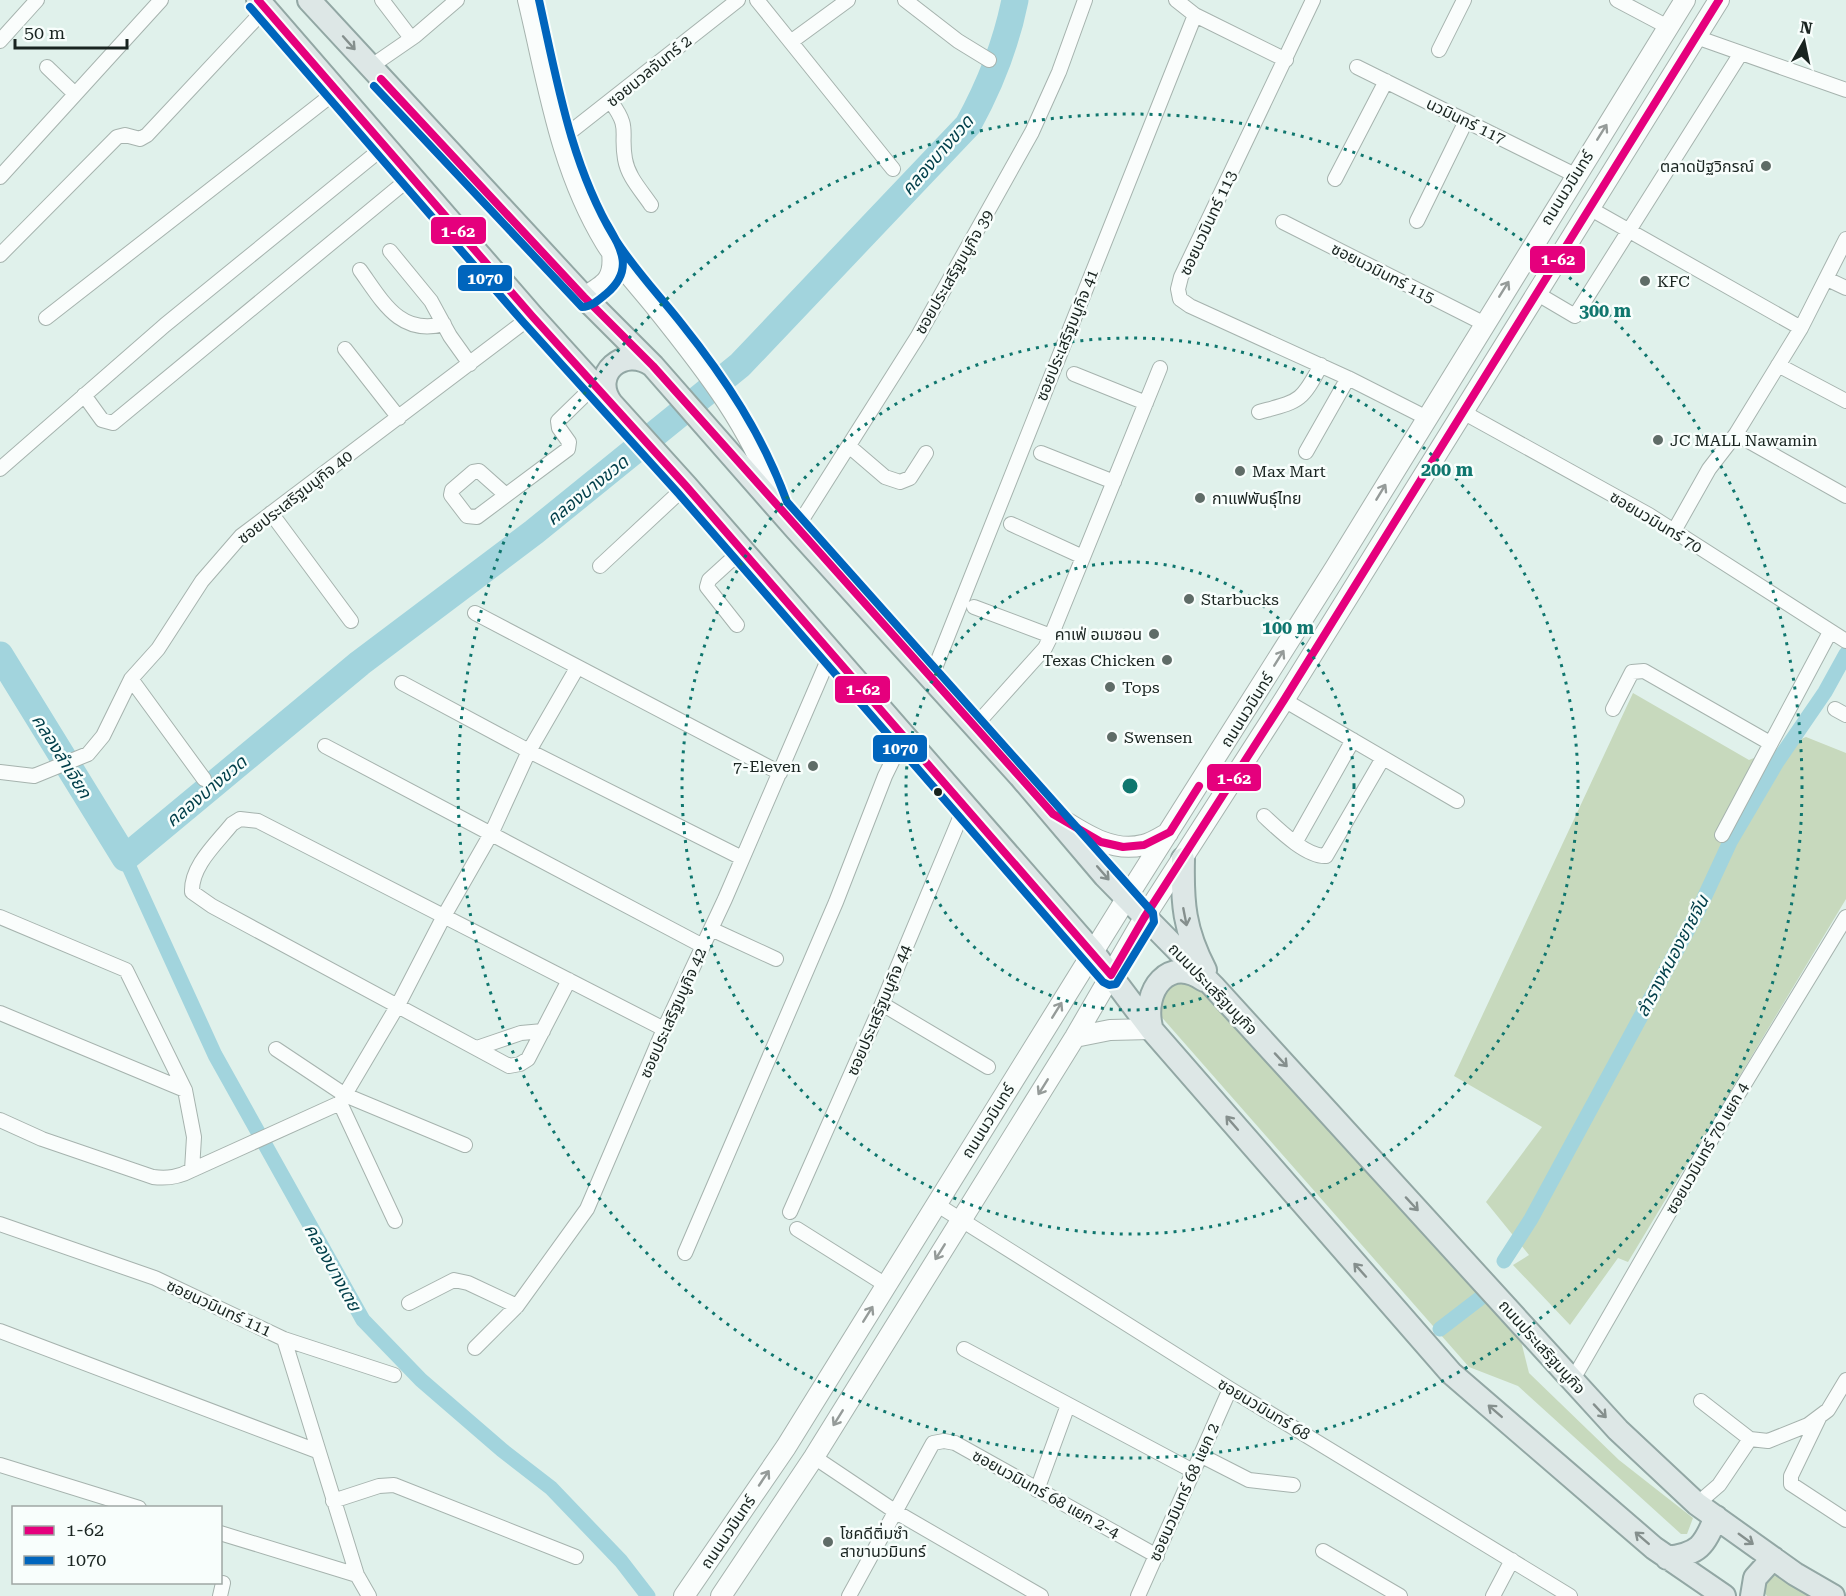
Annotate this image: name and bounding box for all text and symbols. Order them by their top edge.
scale bar [15,12,128,50]
north arrow [1774,12,1834,72]
text: N [1799,17,1814,38]
text: 50 m [24,22,65,43]
street label: ซอยนวลจันทร์ 2 [603,31,695,111]
one-way arrow [342,36,356,51]
street label: นวมินทร์ 117 [1423,94,1509,148]
water label: คลองบางขวด [897,110,978,199]
one-way arrow [1595,124,1608,141]
street label: ถนนนวมินทร์ [1537,147,1598,229]
place label: ตลาดปัฐวิกรณ์ [1660,157,1754,176]
marker: ตลาดปัฐวิกรณ์ [1759,159,1773,173]
street label: ซอยนวมินทร์ 113 [1175,168,1241,278]
street label: ซอยประเสริฐมนูกิจ 39 [911,206,997,338]
line badge: 1-62 [430,216,487,245]
text: 1-62 [441,222,475,241]
street label: ซอยนวมินทร์ 115 [1328,239,1438,307]
line badge: 1-62 [1529,245,1586,274]
text: 1-62 [1541,250,1575,269]
line badge: 1070 [457,264,513,292]
street label: ซอยประเสริฐมนูกิจ 41 [1032,266,1102,404]
text: 1070 [467,269,503,288]
place label: KFC [1657,272,1690,291]
marker: KFC [1638,274,1652,288]
one-way arrow [1499,281,1511,298]
text: 300 m [1579,300,1632,321]
place label: JC MALL Nawamin [1670,431,1817,450]
marker: JC MALL Nawamin [1651,433,1665,447]
street label: ซอยประเสริฐมนูกิจ 40 [234,446,356,548]
water label: คลองบางขวด [542,450,633,529]
text: 200 m [1421,459,1474,480]
place label: Max Mart [1252,462,1326,481]
marker: Max Mart [1233,464,1247,478]
one-way arrow [1376,483,1388,500]
street label: ซอยนวมินทร์ 70 [1606,487,1706,557]
place label: กาแฟพันธุ์ไทย [1212,489,1302,508]
marker: กาแฟพันธุ์ไทย [1193,491,1207,505]
place label: Starbucks [1201,590,1279,609]
marker: Starbucks [1182,592,1196,606]
text: 100 m [1262,617,1315,638]
place label: คาเฟ่ อเมซอน [1055,625,1142,644]
marker: คาเฟ่ อเมซอน [1147,627,1161,641]
one-way arrow [1274,650,1286,667]
place label: Texas Chicken [1043,651,1155,670]
marker: Texas Chicken [1160,653,1174,667]
street label: ถนนนวมินทร์ [1217,669,1278,751]
line badge: 1-62 [834,675,891,704]
place label: Tops [1122,678,1160,697]
text: 1-62 [846,680,880,699]
marker: Tops [1103,680,1117,694]
water label: คลองลำเจียก [28,710,97,803]
place label: Swensen [1124,728,1193,747]
marker: Swensen [1105,730,1119,744]
line badge: 1070 [872,734,928,763]
text: 1070 [882,739,918,758]
water label: คลองบางขวด [161,751,251,831]
place label: 7-Eleven [733,757,801,776]
marker: 7-Eleven [806,759,820,773]
line badge: 1-62 [1206,763,1262,792]
text: 1-62 [1217,769,1251,788]
centre of rings [1120,776,1140,796]
unlabelled marker [932,786,944,798]
one-way arrow [1096,865,1109,881]
water label: ลำรางหนองยายจีน [1631,891,1713,1020]
one-way arrow [1180,907,1191,926]
street label: ถนนประเสริฐมนูกิจ [1164,939,1262,1039]
street label: ซอยประเสริฐมนูกิจ 44 [843,942,915,1078]
street label: ซอยประเสริฐมนูกิจ 42 [636,945,710,1081]
one-way arrow [1052,1002,1064,1019]
one-way arrow [1274,1052,1288,1067]
one-way arrow [1037,1078,1049,1095]
street label: ซอยนวมินทร์ 70 แยก 4 [1661,1079,1753,1217]
street label: ถนนนวมินทร์ [958,1080,1019,1162]
one-way arrow [1225,1116,1239,1131]
one-way arrow [1405,1196,1419,1211]
water label: คลองบางเตย [300,1220,366,1315]
one-way arrow [934,1243,946,1260]
one-way arrow [1353,1263,1367,1278]
street label: ซอยนวมินทร์ 111 [164,1275,274,1341]
street label: ถนนประเสริฐมนูกิจ [1495,1296,1589,1398]
one-way arrow [862,1305,875,1322]
street label: ซอยนวมินทร์ 68 [1214,1374,1314,1444]
one-way arrow [1592,1403,1606,1418]
one-way arrow [1487,1404,1503,1417]
one-way arrow [831,1409,843,1426]
street label: ซอยนวมินทร์ 68 แยก 2 [1145,1420,1223,1564]
street label: ซอยนวมินทร์ 68 แยก 2-4 [969,1446,1123,1542]
one-way arrow [758,1471,770,1487]
street label: ถนนนวมินทร์ [697,1491,760,1572]
legend [12,1506,222,1584]
text: 1-62 [66,1519,104,1540]
place label: โชคดีติ่มซำ สาขานวมินทร์ [840,1522,927,1561]
one-way arrow [1635,1531,1650,1545]
one-way arrow [1737,1533,1754,1545]
marker: โชคดีติ่มซำ สาขานวมินทร์ [821,1535,835,1549]
text: 1070 [66,1549,106,1570]

